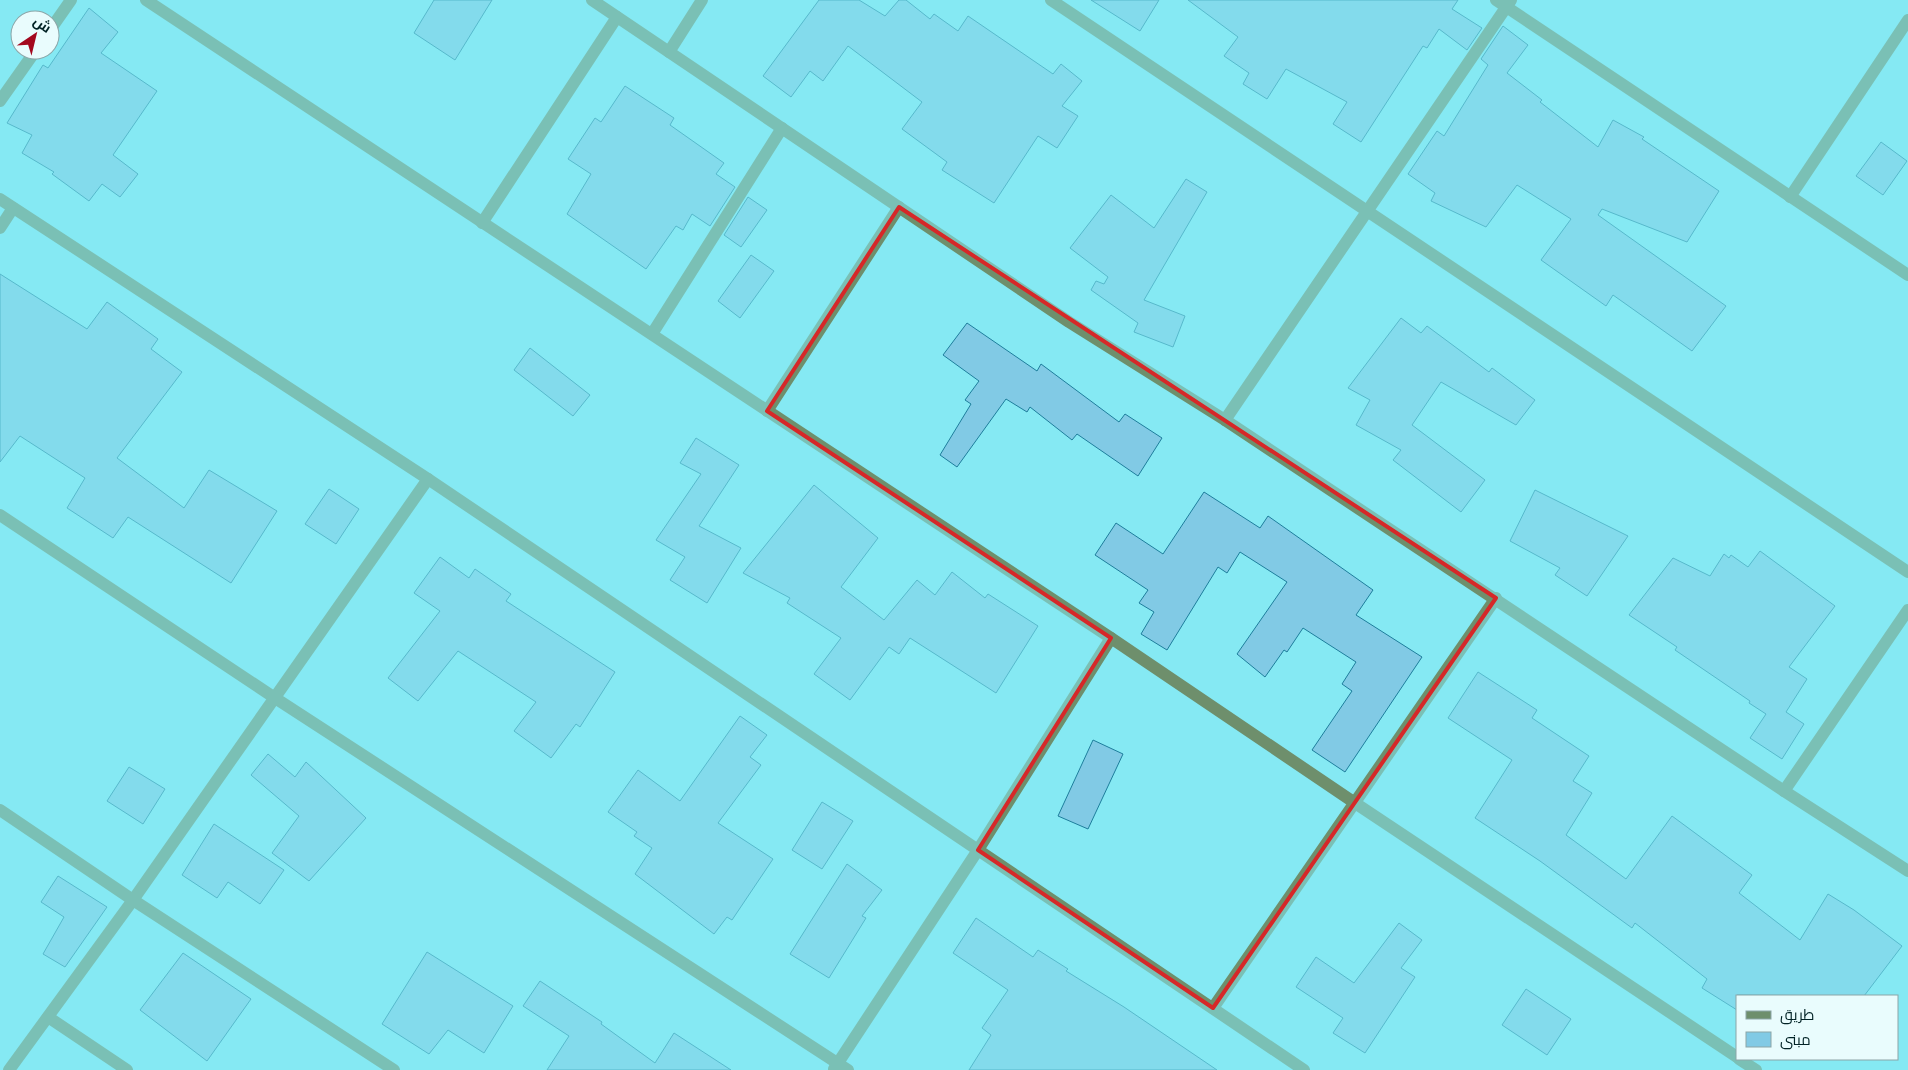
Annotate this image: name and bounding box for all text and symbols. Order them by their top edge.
north arrow [10,10,60,60]
text: ش [30,13,54,37]
legend [1736,995,1898,1060]
text: طريق [1780,1006,1814,1025]
text: مبنى [1780,1031,1811,1050]

